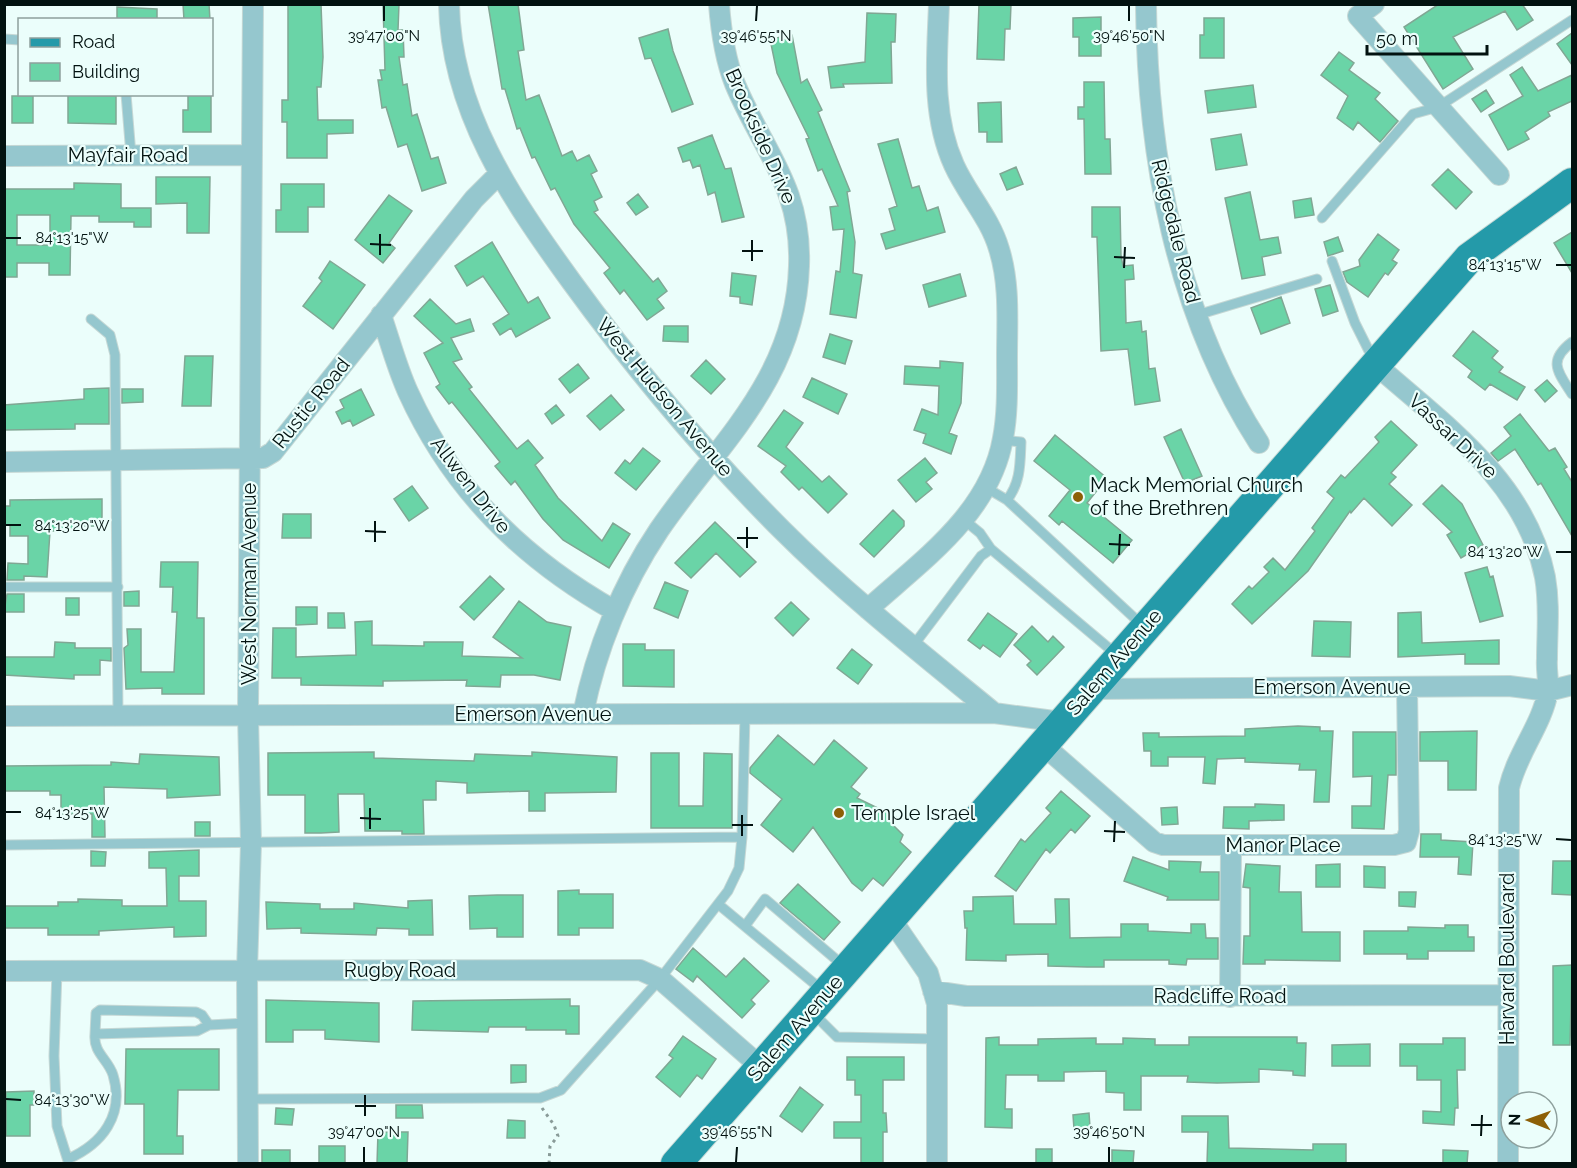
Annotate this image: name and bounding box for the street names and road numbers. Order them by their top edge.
street label: Brookside Drive [720,65,802,208]
street label: Mayfair Road [68,143,188,167]
street label: Ridgedale Road [1147,157,1205,305]
street label: West Hudson Avenue [592,313,739,481]
street label: Rustic Road [267,353,355,453]
street label: Vassar Drive [1403,389,1503,483]
street label: Allwen Drive [426,432,516,538]
street label: West Norman Avenue [237,482,261,685]
street label: Salem Avenue [1061,604,1167,720]
street label: Emerson Avenue [1253,675,1411,699]
street label: Emerson Avenue [454,702,612,726]
street label: Manor Place [1226,833,1341,857]
street label: Harvard Boulevard [1495,873,1519,1045]
street label: Rugby Road [344,958,456,982]
street label: Salem Avenue [742,970,848,1086]
street label: Radcliffe Road [1153,984,1287,1008]

